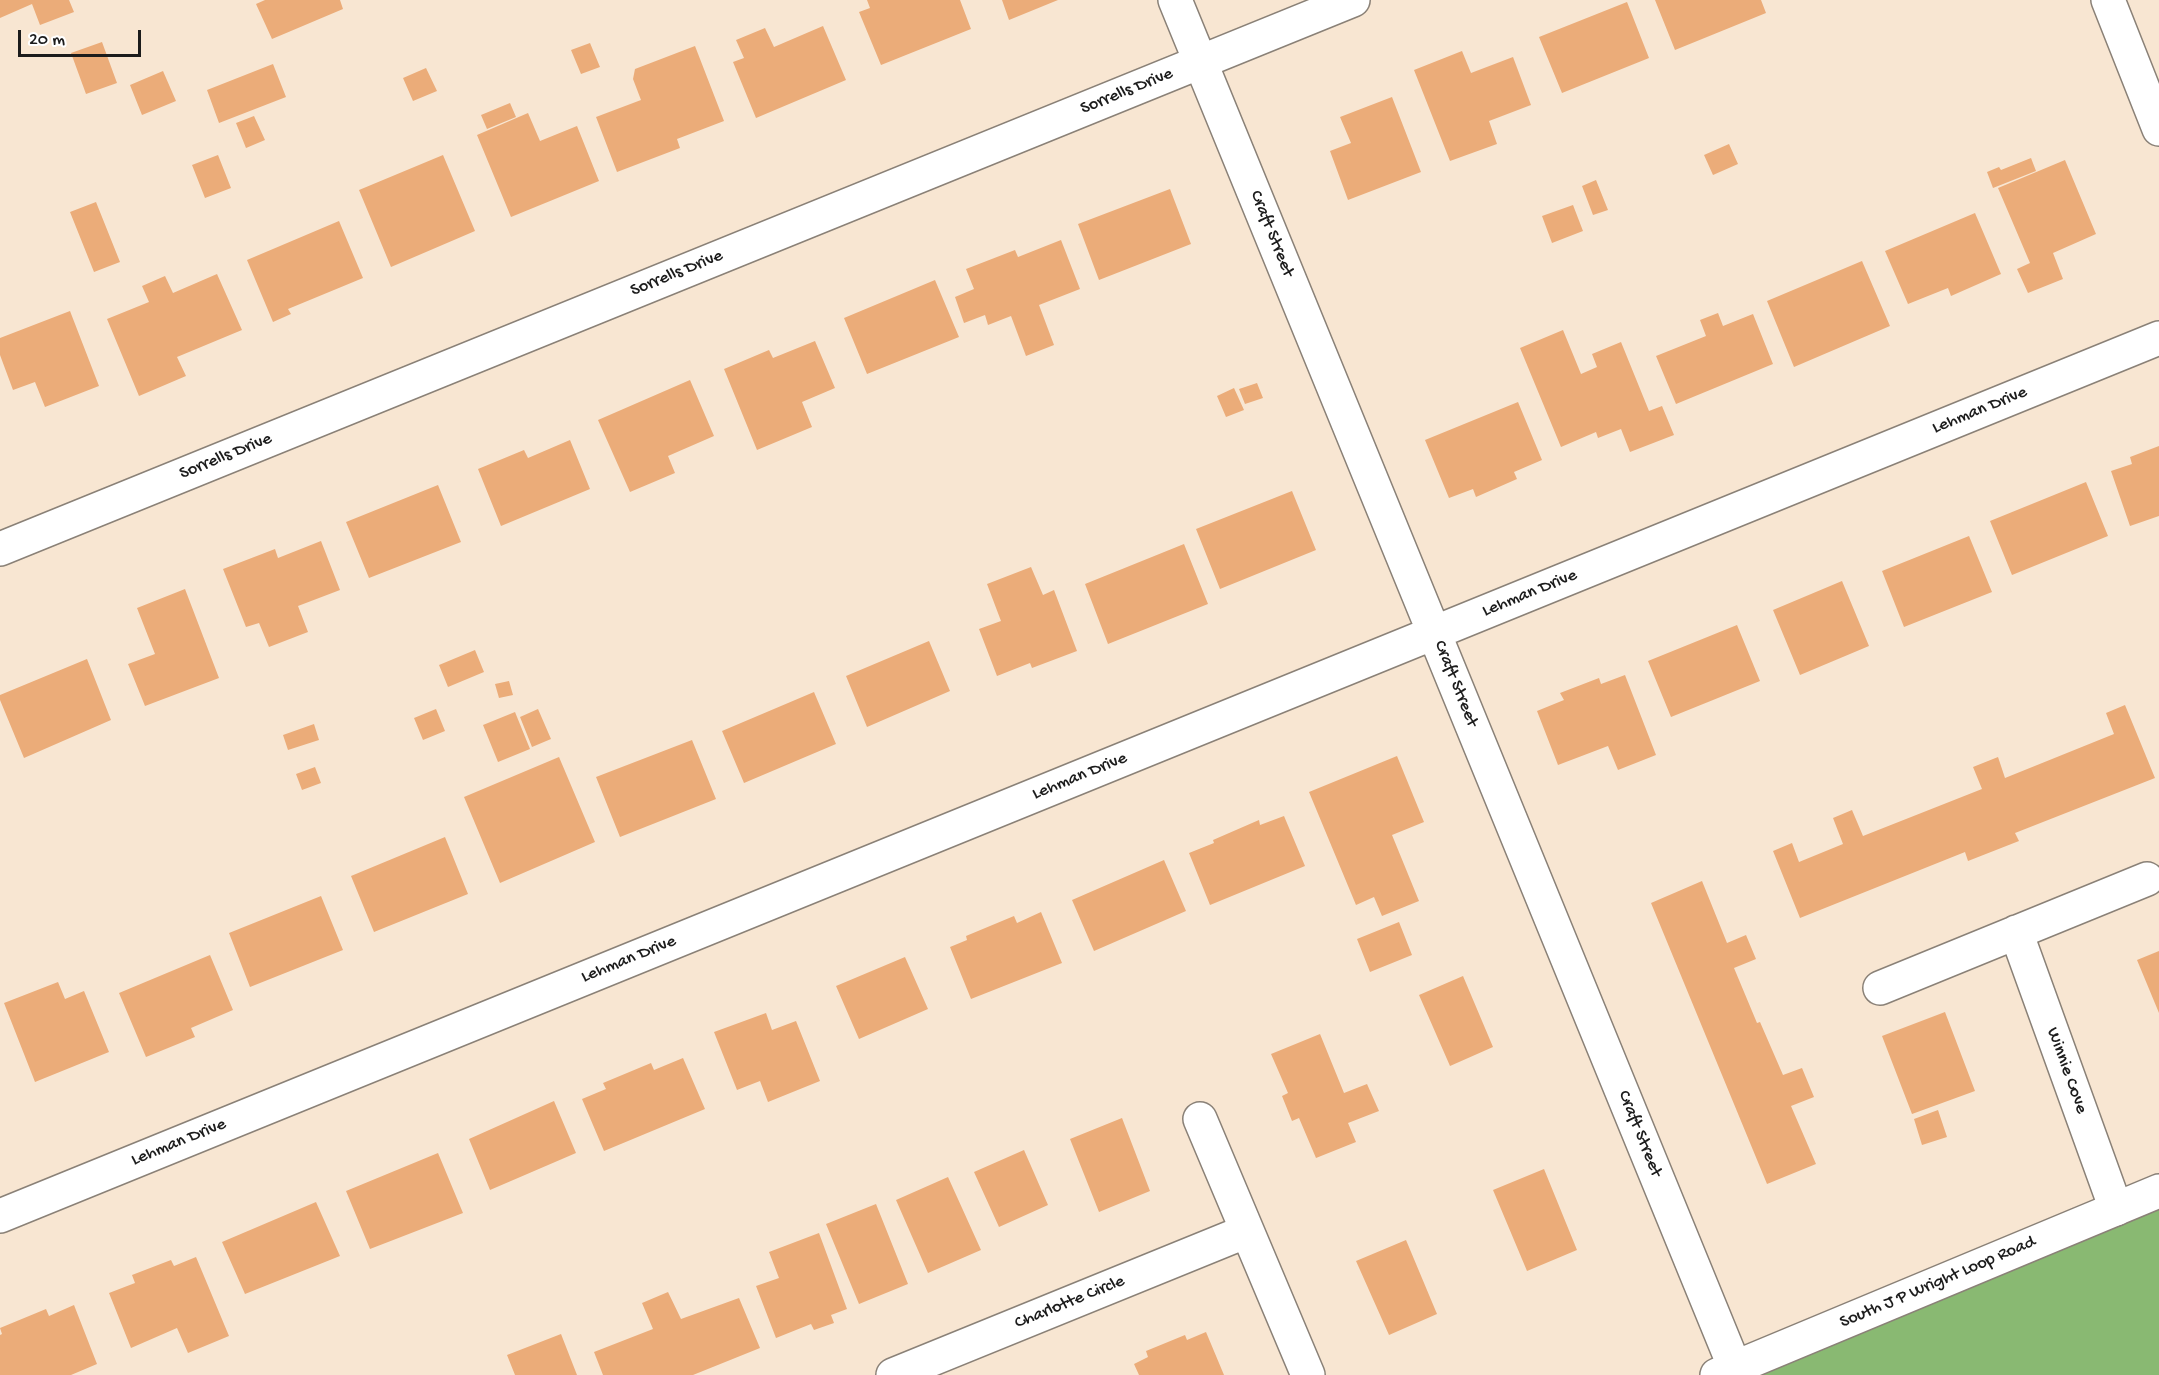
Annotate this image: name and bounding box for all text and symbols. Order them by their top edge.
scale bar [21,18,144,56]
text: 20 m [29,30,65,51]
street label: Sorrells Drive [1078,64,1176,120]
street label: Craft Street [1244,188,1298,280]
street label: Sorrells Drive [628,246,726,302]
street label: Lehman Drive [1929,382,2031,440]
street label: Sorrells Drive [177,429,275,485]
street label: Lehman Drive [1479,565,1581,623]
street label: Craft Street [1428,638,1482,730]
street label: Lehman Drive [1029,748,1131,806]
street label: Lehman Drive [578,931,680,989]
street label: Winnie Cove [2040,1025,2092,1117]
street label: Craft Street [1612,1088,1666,1180]
street label: Lehman Drive [128,1114,230,1172]
street label: South J P Wright Loop Road [1837,1232,2039,1334]
street label: Charlotte Circle [1012,1271,1128,1335]

